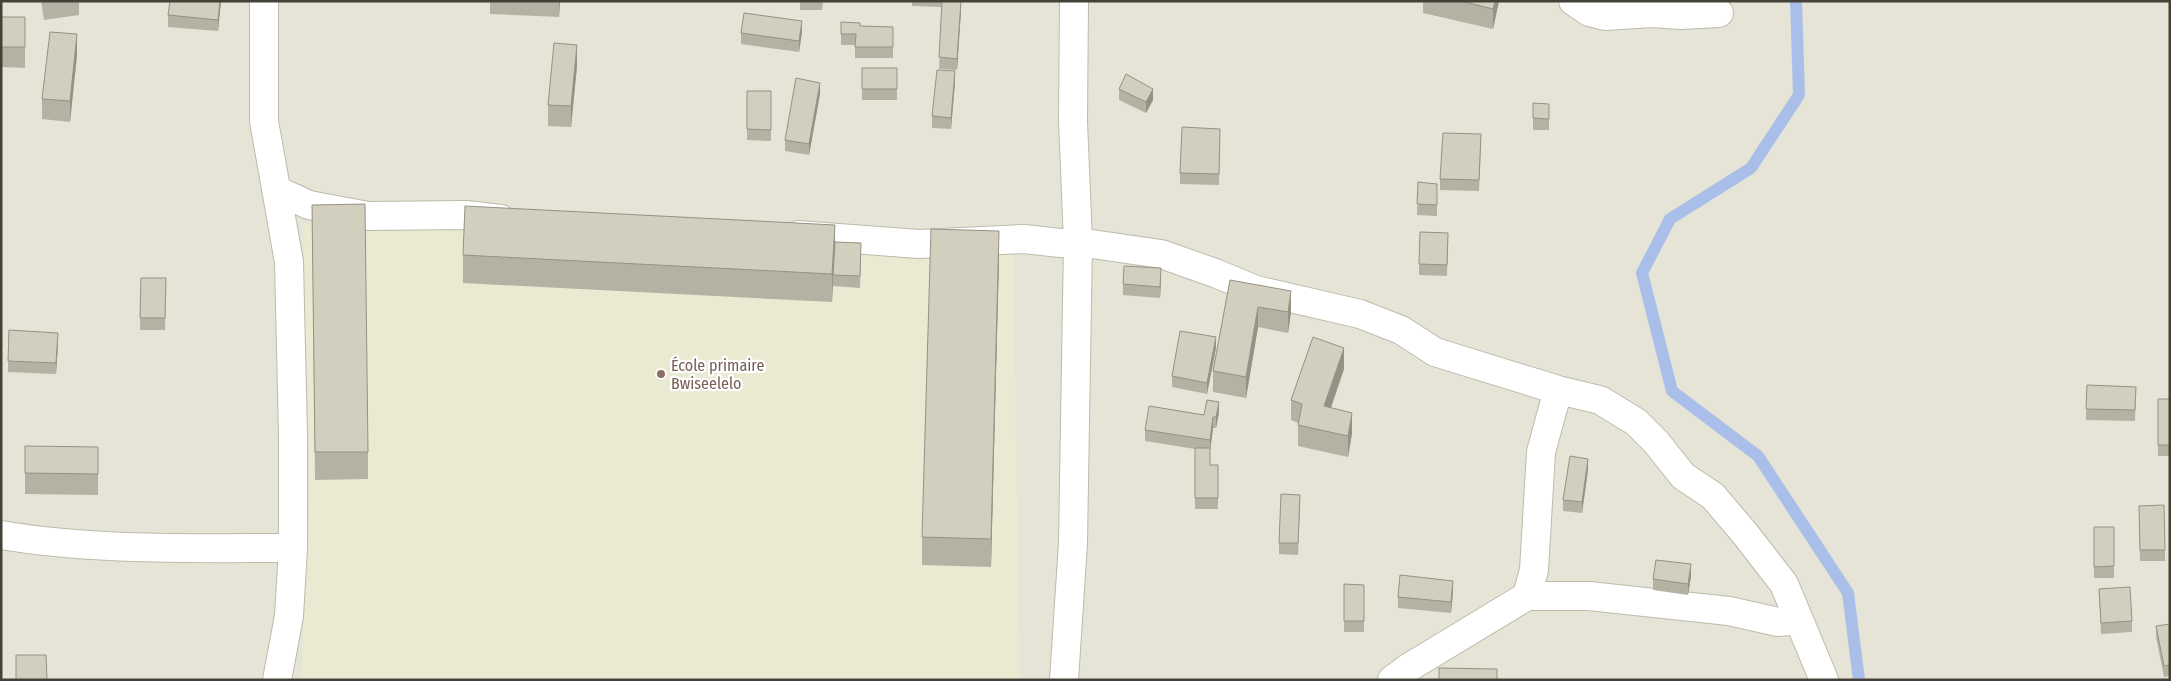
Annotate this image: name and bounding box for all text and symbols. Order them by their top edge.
place label: École primaire Bwiseelelo [671,356,764,393]
marker: École primaire Bwiseelelo [655,368,667,380]

